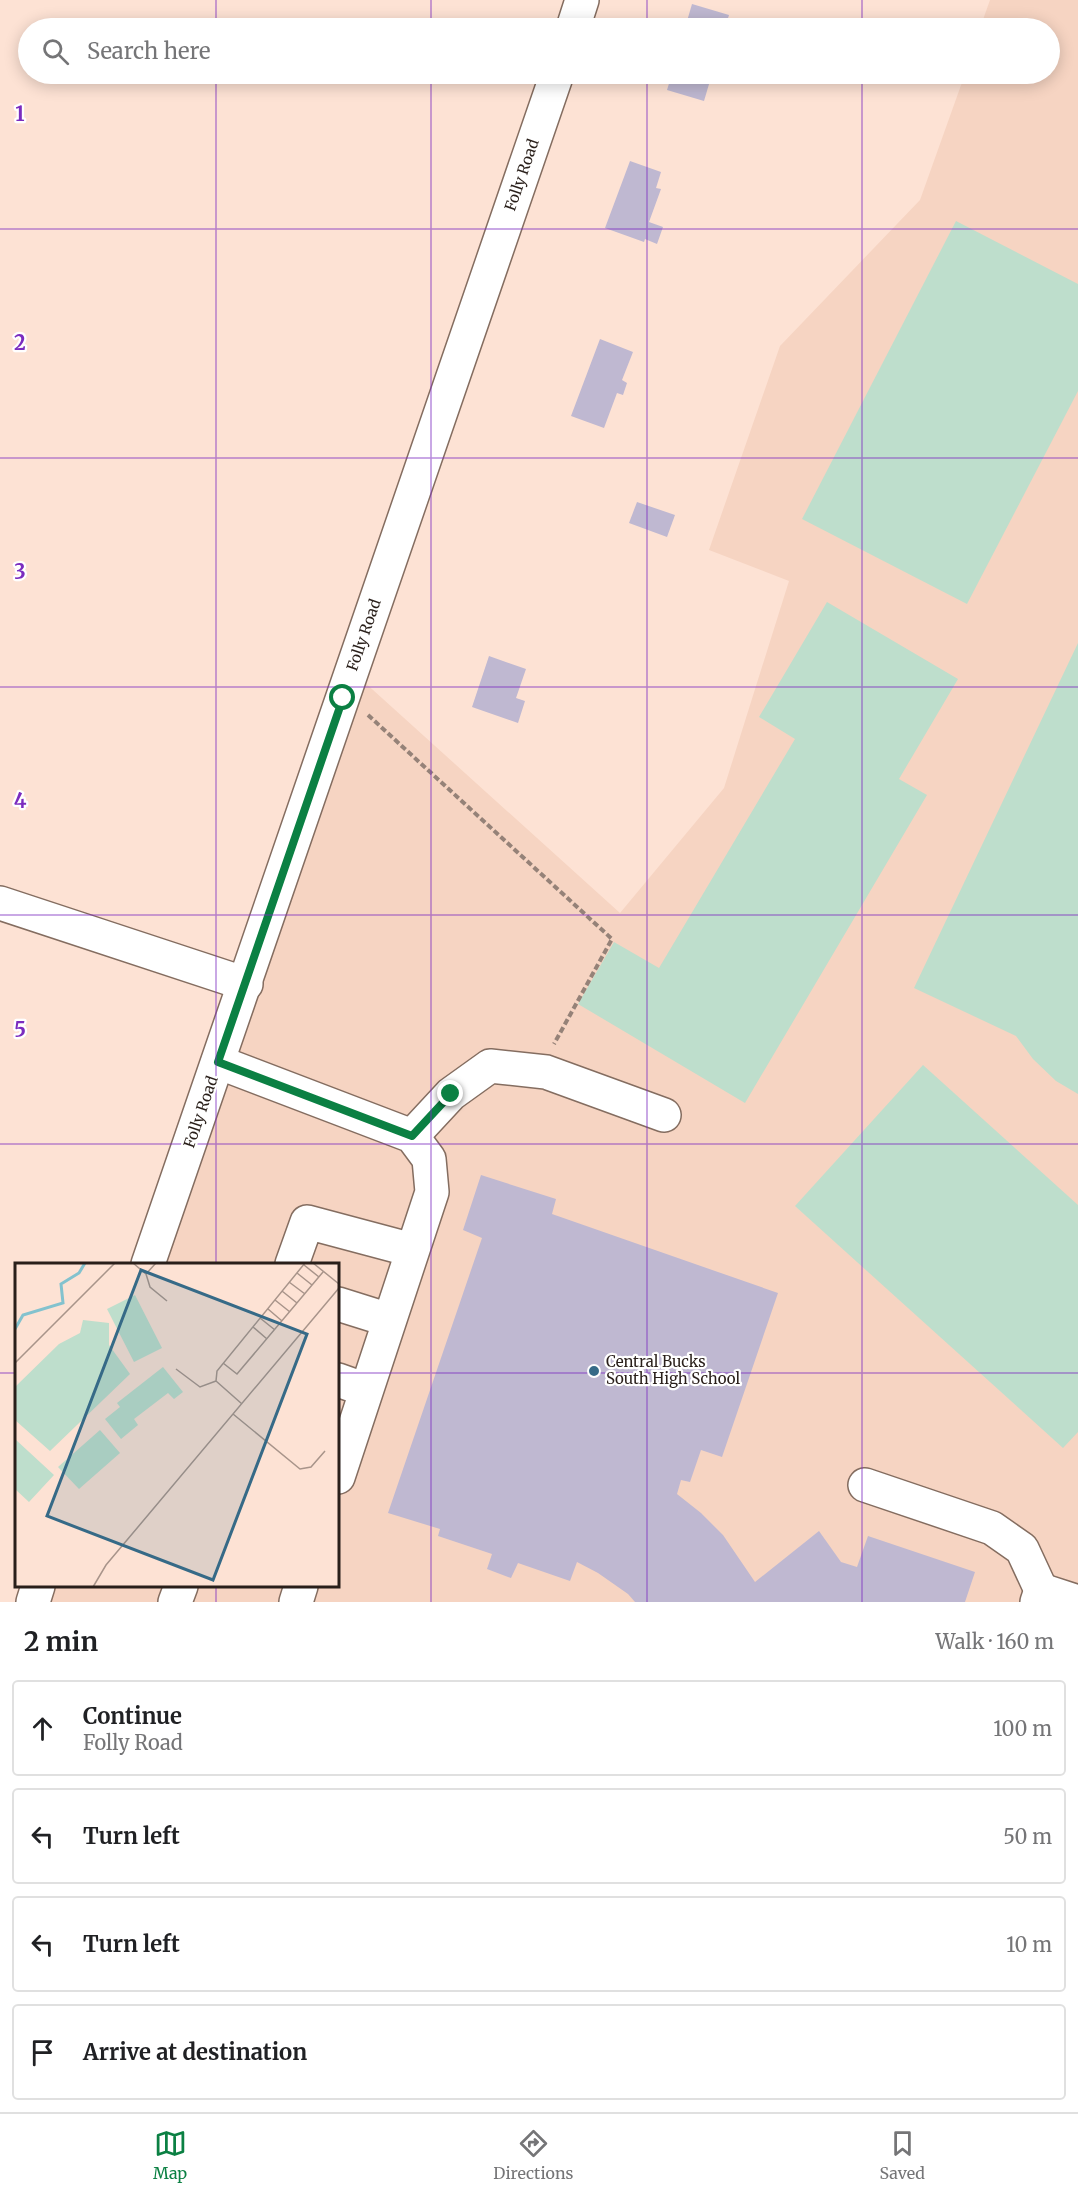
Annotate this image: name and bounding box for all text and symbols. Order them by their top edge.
search box [18,18,1060,84]
icon: search [39,35,72,68]
text: Search here [87,37,210,65]
text: 1 [15,101,25,126]
street label: Folly Road [500,136,543,213]
text: 2 [14,330,26,355]
text: 3 [14,559,26,584]
street label: Folly Road [342,596,385,673]
route start [329,684,355,710]
text: 4 [14,788,27,813]
text: 5 [14,1017,26,1042]
street label: Folly Road [179,1073,222,1150]
route end [437,1080,463,1106]
inset map [15,1263,339,1587]
place label: Central Bucks South High School [606,1352,740,1388]
marker: Central Bucks South High School [587,1364,601,1378]
text: 2 min [24,1625,98,1658]
text: Walk · 160 m [936,1629,1054,1654]
text: Continue [83,1702,182,1730]
icon: ahead [26,1712,59,1745]
text: 100 m [993,1716,1052,1741]
text: Folly Road [83,1730,183,1755]
icon: left [26,1820,59,1853]
text: Turn left [83,1822,180,1850]
text: 50 m [1003,1824,1052,1849]
icon: left [26,1928,59,1961]
text: Turn left [83,1930,180,1958]
text: 10 m [1006,1932,1052,1957]
icon: arrive [26,2036,59,2069]
text: Arrive at destination [83,2038,307,2066]
tab: Map [153,2127,187,2183]
tab: Directions [493,2127,573,2183]
tab: Saved [880,2127,925,2183]

